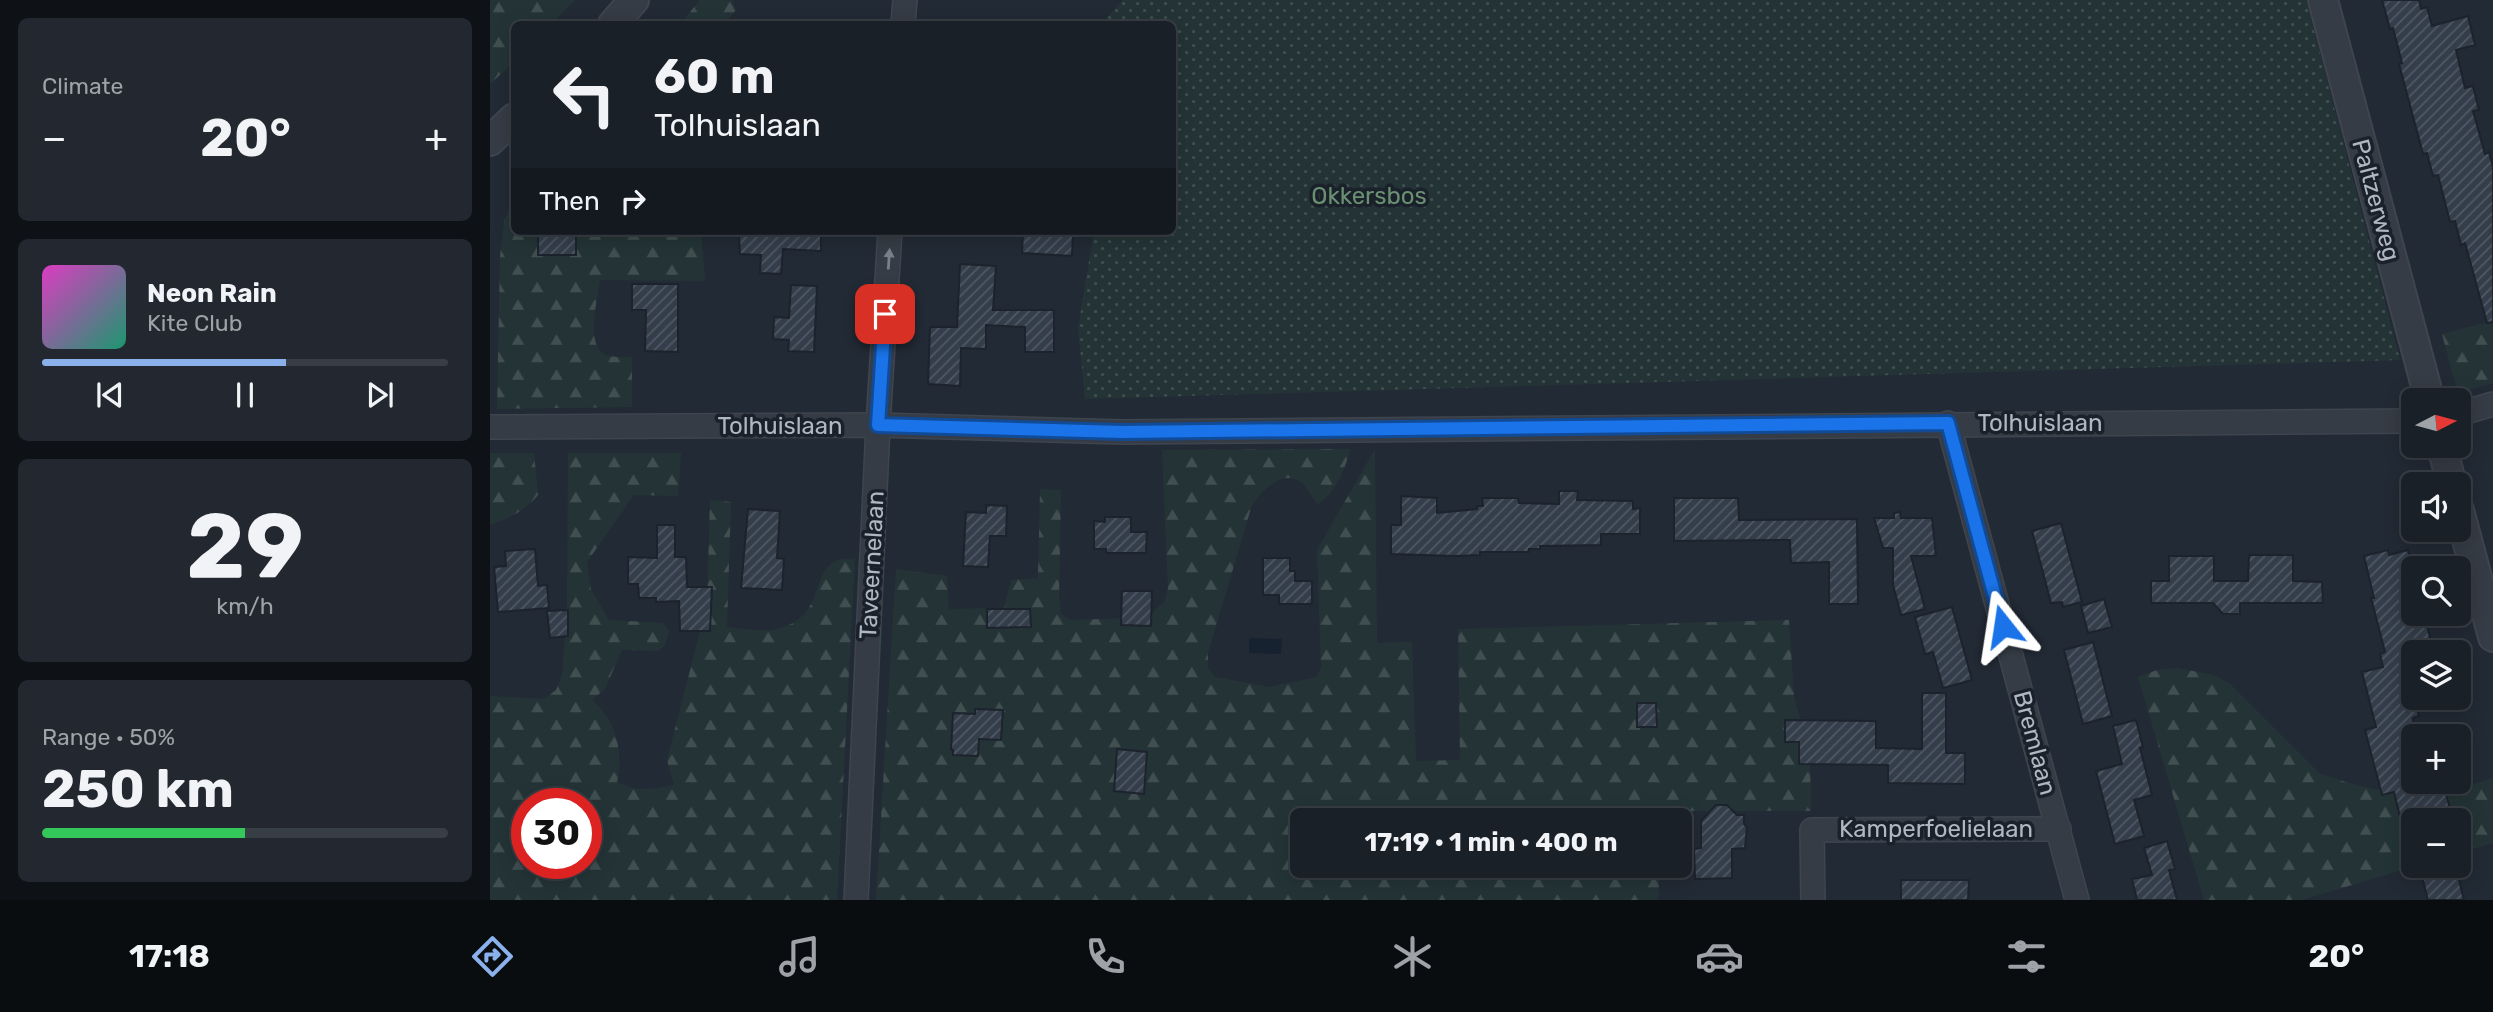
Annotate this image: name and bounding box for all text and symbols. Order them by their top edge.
text: 60 m [654,47,775,105]
icon: left [539,49,630,140]
text: Climate [42,72,123,100]
text: Tolhuislaan [654,106,821,144]
text: 20° [200,107,291,169]
text: − [42,115,67,161]
text: + [424,115,448,161]
street label: Paltzerweg [2346,136,2406,264]
icon: right [614,182,652,220]
park label: Okkersbos [1311,182,1427,210]
text: Then [539,186,600,217]
one-way arrow [883,248,894,270]
text: Neon Rain [147,278,277,309]
pin [855,284,915,344]
icon: arrive [866,295,904,333]
text: Kite Club [147,309,242,337]
icon: previous [91,376,129,414]
icon: pause [226,376,264,414]
icon: next [361,376,399,414]
north arrow [2401,388,2471,458]
map controls [2401,388,2471,878]
street label: Tolhuislaan [1977,409,2103,437]
street label: Tolhuislaan [717,412,843,440]
button: sound [2401,472,2471,542]
street label: Taveernelaan [854,490,890,640]
text: 29 [186,492,304,600]
button: search [2401,556,2471,626]
position arrow [1966,589,2040,663]
text: km/h [216,592,274,620]
button: layers [2401,640,2471,710]
street label: Bremlaan [2008,688,2062,798]
text: Range · 50% [42,723,175,751]
button: + [2401,724,2471,794]
text: 250 km [42,758,234,820]
speed limit sign: 30 [511,788,602,879]
button: − [2401,808,2471,878]
street label: Kamperfoelielaan [1839,815,2033,843]
text: 17:19 · 1 min · 400 m [1364,827,1618,858]
icon: directions [468,932,517,981]
icon: music [775,932,824,981]
icon: phone [1081,932,1130,981]
icon: climate [1388,932,1437,981]
icon: car [1695,932,1744,981]
icon: filters [2002,932,2051,981]
text: 17:18 [129,937,210,975]
text: 20° [2308,937,2364,975]

